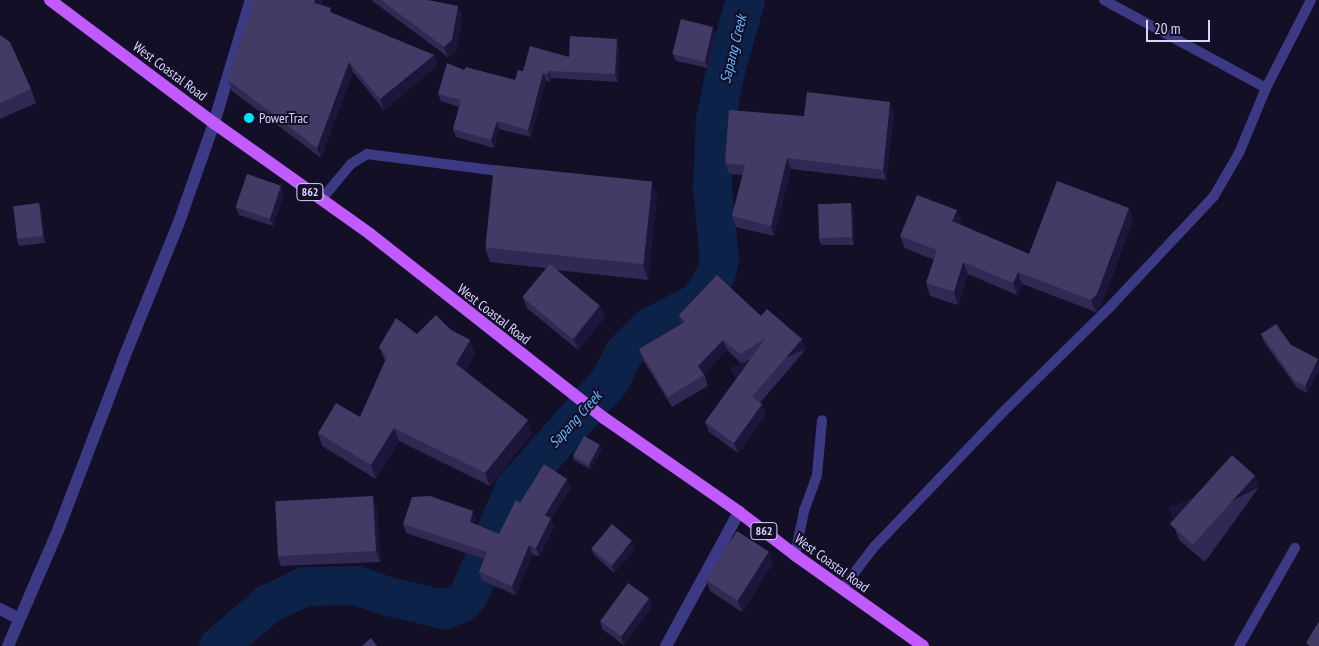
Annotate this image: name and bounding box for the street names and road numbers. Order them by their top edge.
street label: West Coastal Road [130,38,210,104]
road number: 862 [296,182,324,202]
street label: West Coastal Road [454,280,534,348]
road number: 862 [750,522,778,540]
street label: West Coastal Road [791,530,873,596]

